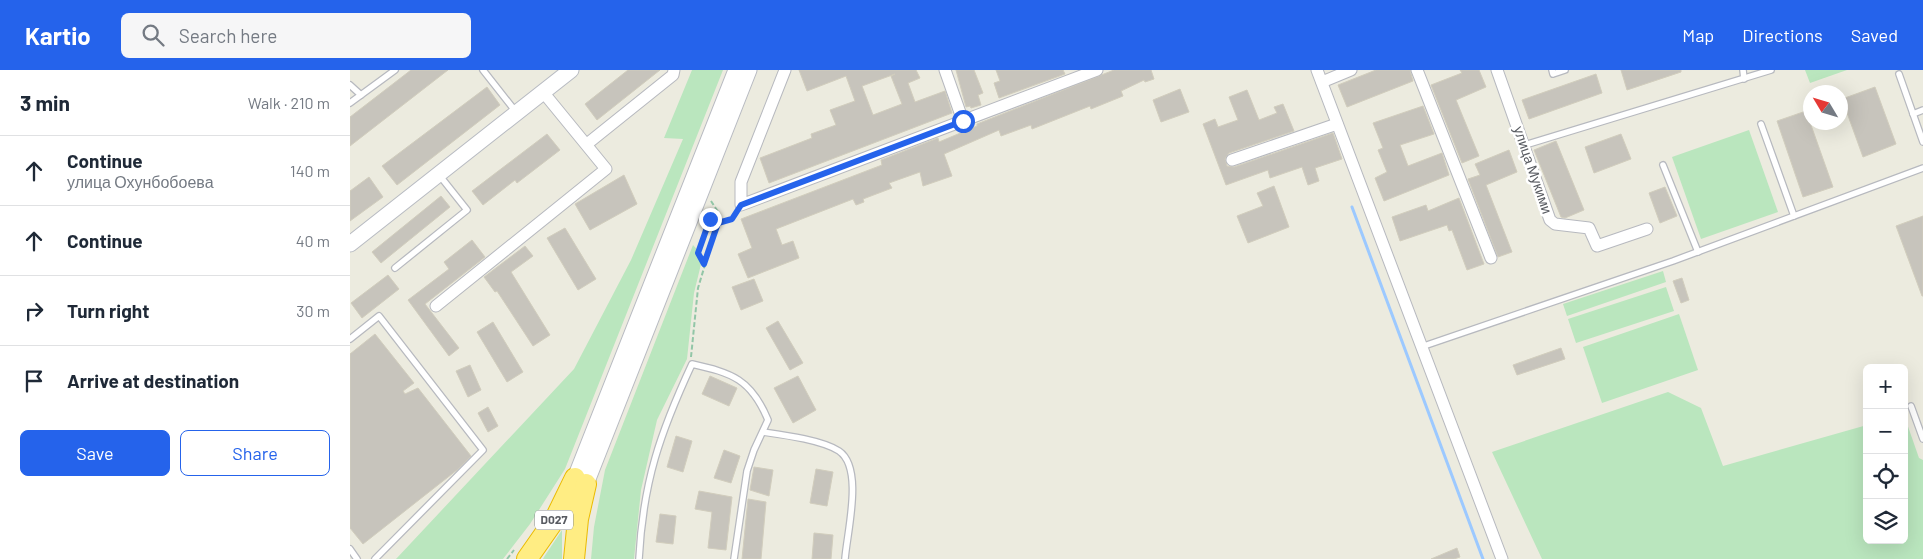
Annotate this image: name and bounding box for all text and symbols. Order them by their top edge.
search box [121,13,471,58]
text: Kartio [25,21,91,50]
icon: search [139,21,167,49]
text: Search here [179,24,277,47]
text: Map [1682,24,1714,46]
text: Directions [1742,24,1823,46]
text: Saved [1851,24,1898,46]
north arrow [1803,85,1848,130]
text: 3 min [20,90,70,115]
text: Walk · 210 m [248,93,330,112]
route start [952,110,975,133]
street label: улица Мукими [1511,124,1556,216]
text: Continue [67,149,143,172]
icon: ahead [20,157,48,185]
text: 140 m [290,161,330,180]
text: улица Охунбобоева [67,172,214,191]
route end [699,208,722,231]
icon: ahead [20,227,48,255]
text: Continue [67,229,143,252]
text: 40 m [296,231,330,250]
icon: right [20,297,48,325]
text: Turn right [67,299,149,322]
text: 30 m [296,301,330,320]
map controls [1863,364,1908,544]
button: + [1863,364,1908,409]
icon: arrive [20,367,48,395]
text: Arrive at destination [67,369,239,392]
button: − [1863,409,1908,454]
button: Save [20,430,170,476]
button: Share [180,430,330,476]
button: locate [1863,454,1908,499]
button: layers [1863,499,1908,544]
road number: D027 [535,510,573,530]

